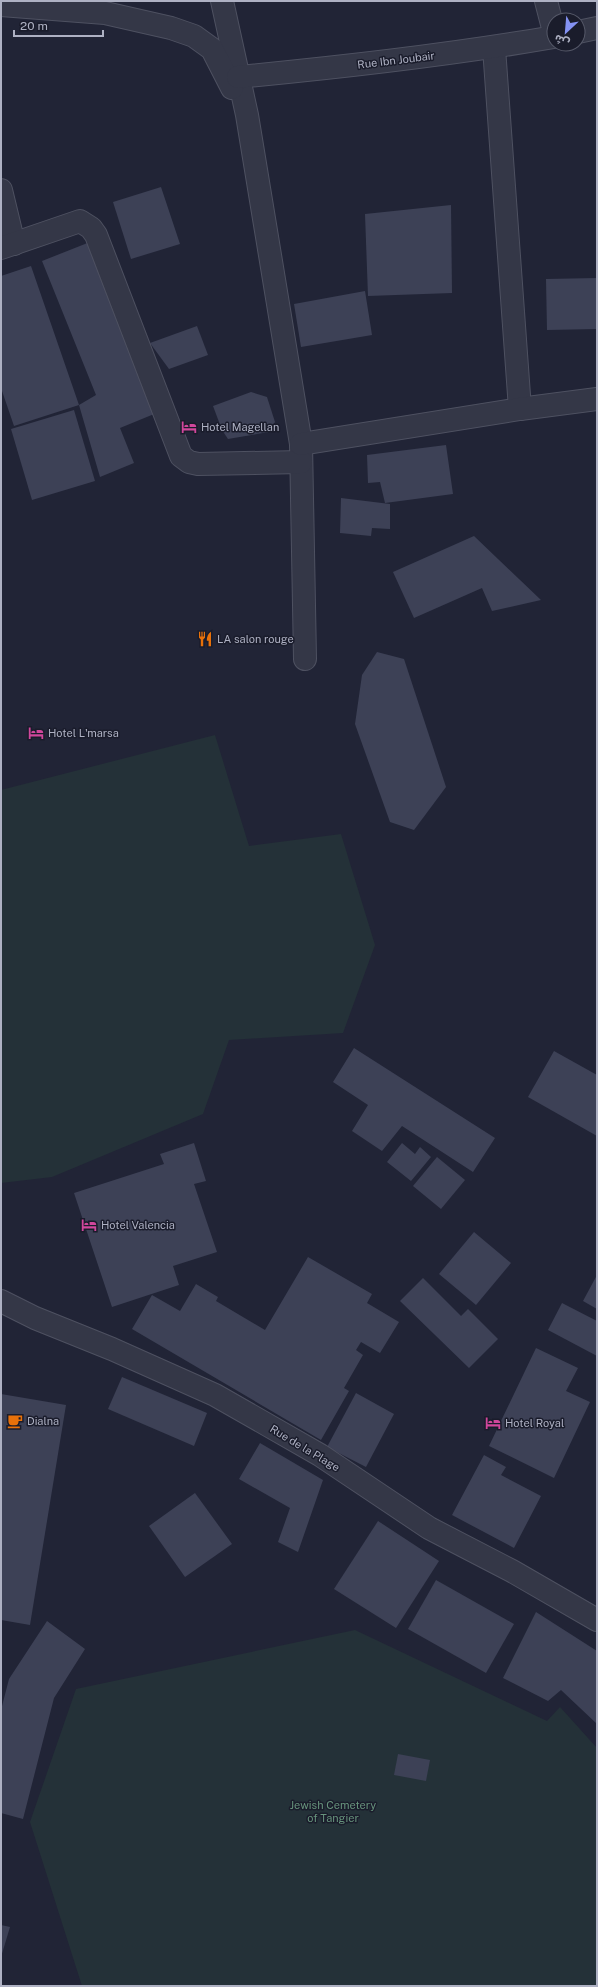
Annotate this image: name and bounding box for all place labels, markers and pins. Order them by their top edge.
hotel icon: Hotel Magellan [180,418,198,436]
place label: Hotel Magellan [201,421,279,433]
restaurant icon: LA salon rouge [196,630,214,648]
place label: LA salon rouge [217,633,294,645]
hotel icon: Hotel L'marsa [27,724,45,742]
place label: Hotel L'marsa [48,727,119,739]
hotel icon: Hotel Valencia [80,1216,98,1234]
place label: Hotel Valencia [101,1219,175,1231]
cafe icon: Dialna [6,1412,24,1430]
hotel icon: Hotel Royal [484,1414,502,1432]
place label: Dialna [27,1415,59,1427]
place label: Hotel Royal [505,1417,564,1429]

